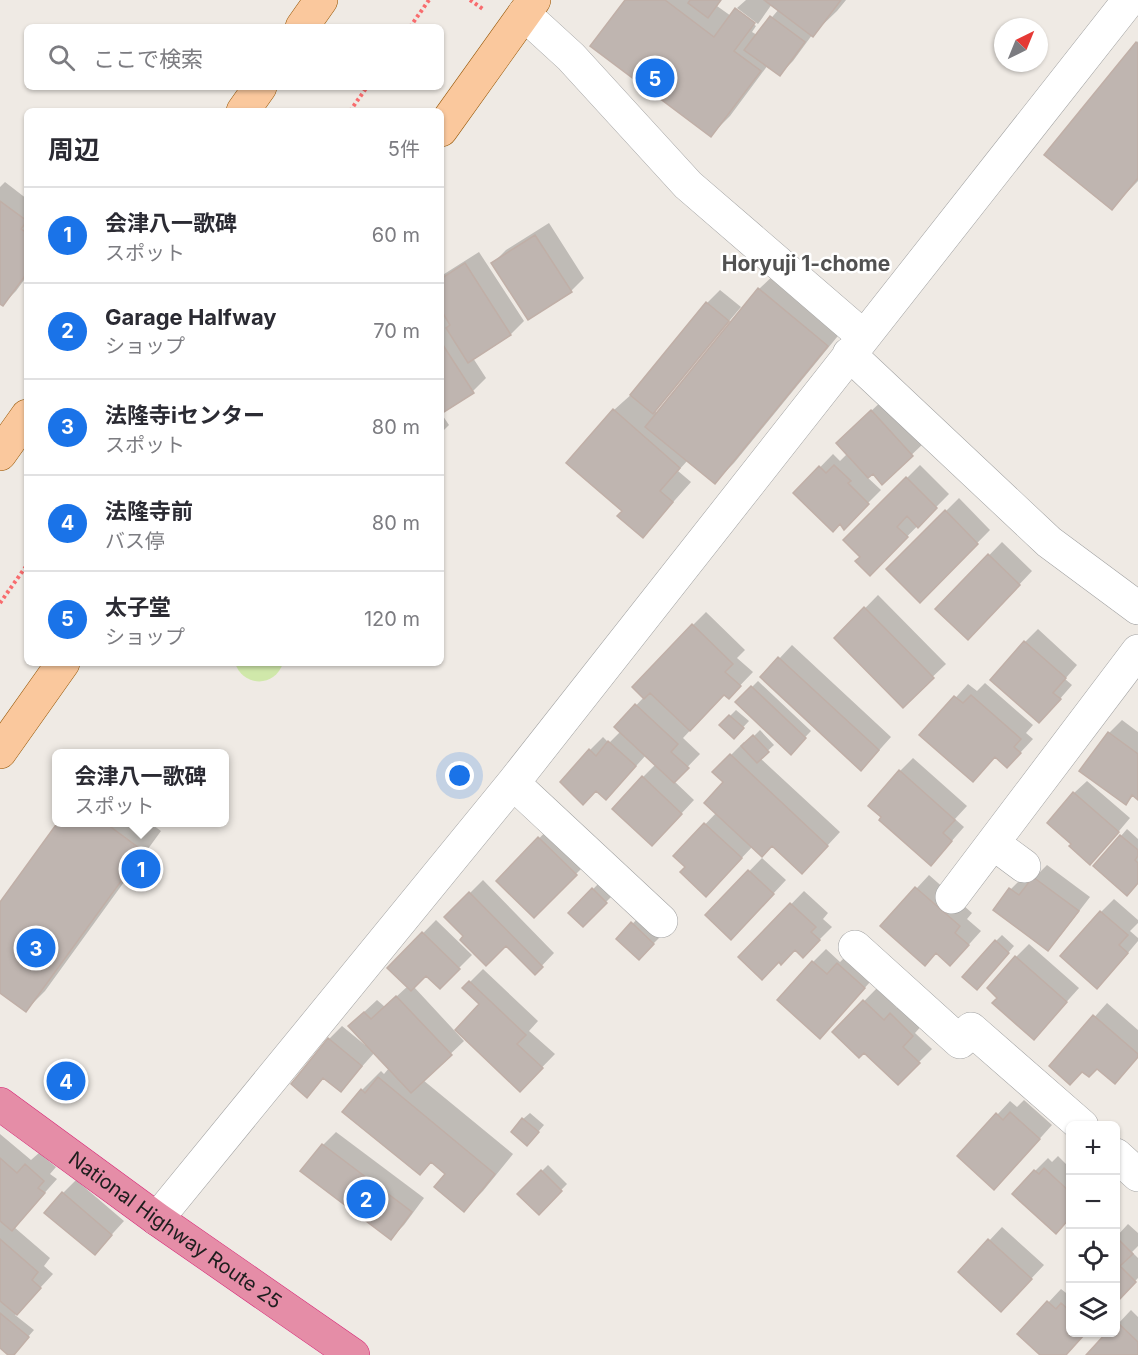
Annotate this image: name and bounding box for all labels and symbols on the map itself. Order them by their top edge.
north arrow [994,18,1048,72]
pin: 5 [636,56,674,100]
district label: Horyuji 1-chome [722,251,890,276]
your location [445,761,474,790]
pin: 1 [122,846,160,892]
pin: 3 [16,926,56,970]
pin: 4 [46,1058,86,1104]
street label: National Highway Route 25 [64,1146,286,1314]
pin: 2 [346,1176,386,1222]

